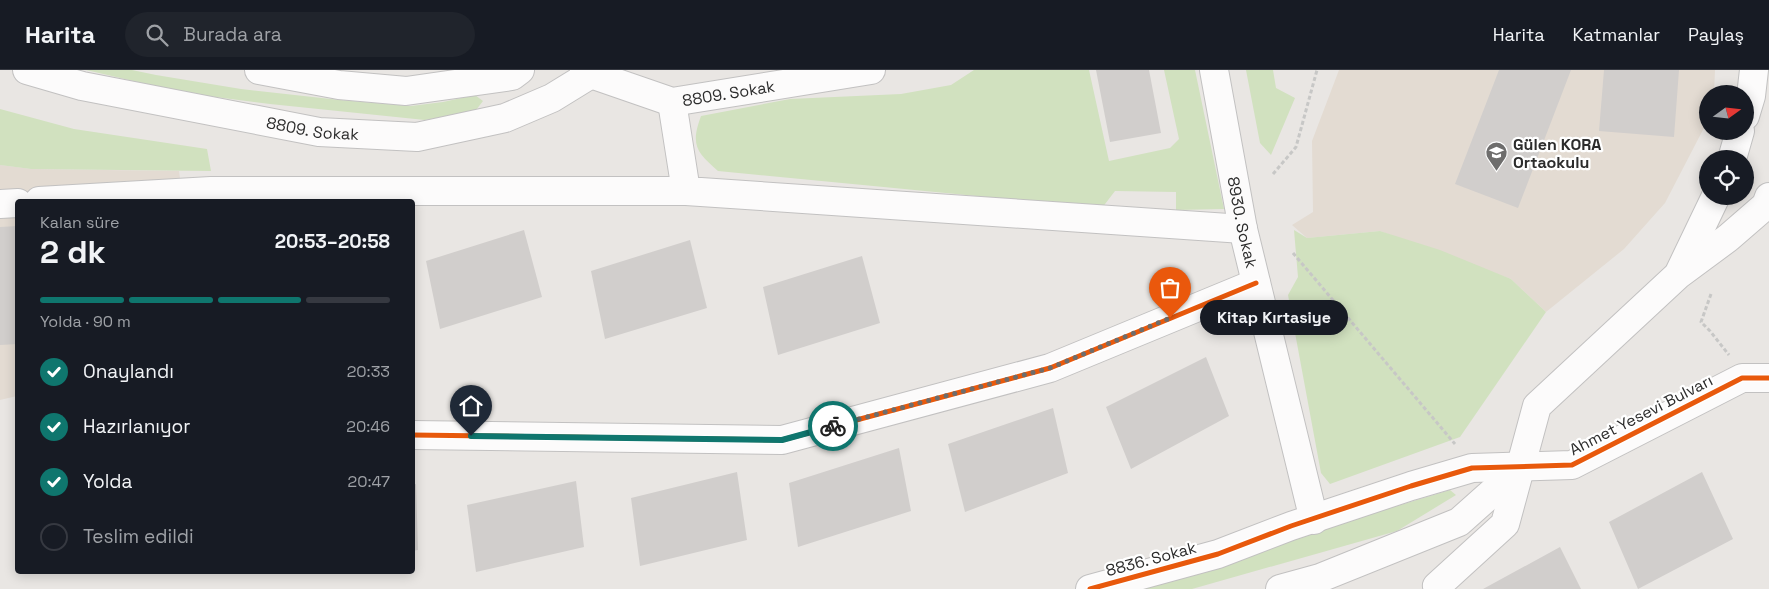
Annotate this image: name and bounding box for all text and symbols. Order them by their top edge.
search box [125,12,475,57]
text: Harita [25,19,95,50]
icon: search [143,21,171,49]
text: Burada ara [183,22,282,47]
text: Harita [1493,23,1545,46]
text: Katmanlar [1573,23,1660,46]
text: Paylaş [1688,23,1744,46]
street label: 8809. Sokak [681,75,777,111]
north arrow [1699,85,1754,140]
map controls [1699,85,1754,205]
street label: 8809. Sokak [265,112,360,145]
place label: Gülen KORA Ortaokulu [1513,134,1601,173]
school or university icon: Gülen KORA Ortaokulu [1485,141,1509,172]
button: locate [1699,150,1754,205]
street label: 8930. Sokak [1223,175,1263,271]
text: Kalan süre [40,212,119,233]
text: 20:53–20:58 [275,229,390,254]
text: 2 dk [40,232,106,272]
pin [1149,267,1191,318]
icon: bag [1156,274,1184,302]
callout: Kitap Kırtasiye [1200,300,1348,336]
text: Kitap Kırtasiye [1217,307,1331,328]
text: Yolda · 90 m [40,311,131,332]
icon: check [40,358,68,386]
text: Onaylandı [83,359,174,384]
text: 20:33 [347,361,390,382]
street label: Ahmet Yesevi Bulvarı [1566,370,1716,460]
pin [450,385,492,436]
icon: home [457,392,485,420]
courier [808,401,858,451]
icon: bike [819,412,847,440]
icon: check [40,413,68,441]
text: Hazırlanıyor [83,414,191,439]
text: 20:46 [346,416,390,437]
icon: check [40,468,68,496]
text: Yolda [83,469,133,494]
text: 20:47 [348,471,390,492]
text: Teslim edildi [83,524,194,549]
street label: 8836. Sokak [1103,537,1199,581]

